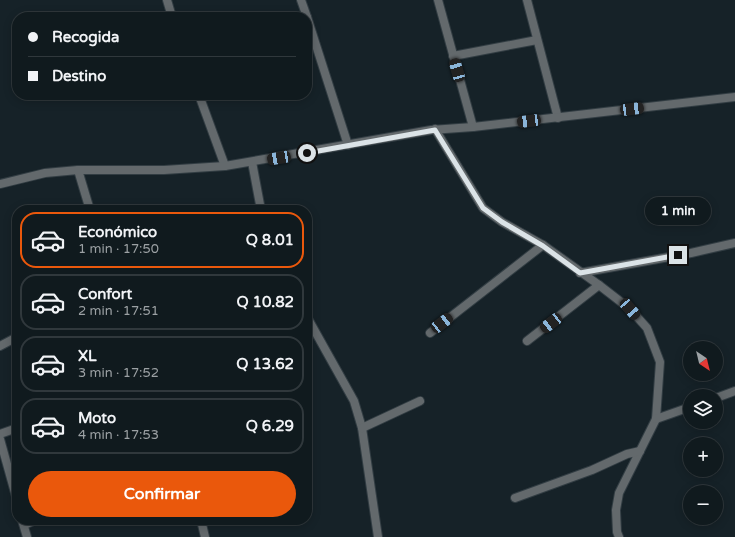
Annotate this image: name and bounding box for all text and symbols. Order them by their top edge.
text: Recogida [52,28,119,46]
car [448,57,466,83]
text: Destino [52,67,106,85]
car [619,102,645,116]
car [516,114,542,128]
route start [298,144,316,162]
car [266,150,292,166]
callout: 1 min [645,197,711,225]
text: 1 min [661,203,695,219]
icon: car [30,222,66,258]
text: Económico [78,223,157,241]
text: Q 8.01 [246,231,294,249]
text: 1 min · 17:50 [78,241,159,257]
route end [669,246,687,264]
icon: car [30,284,66,320]
text: Confort [78,285,132,303]
text: Q 10.82 [236,293,294,311]
car [618,296,642,322]
text: 2 min · 17:51 [78,303,159,319]
car [429,311,455,335]
car [538,311,564,335]
north arrow [683,341,723,381]
map controls [683,341,723,525]
icon: car [30,346,66,382]
text: XL [78,347,97,365]
text: Q 13.62 [236,355,294,373]
text: 3 min · 17:52 [78,365,159,381]
button: layers [683,389,723,429]
icon: car [30,408,66,444]
text: Moto [78,409,116,427]
text: Q 6.29 [246,417,294,435]
text: 4 min · 17:53 [78,427,159,443]
button: + [683,437,723,477]
button: Confirmar [28,471,296,517]
button: − [683,485,723,525]

